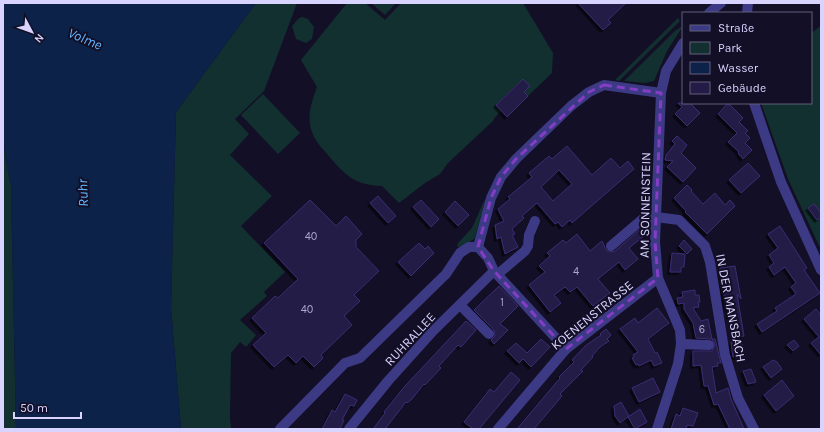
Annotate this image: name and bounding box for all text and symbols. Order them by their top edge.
north arrow [12,12,52,52]
legend [682,12,812,104]
text: Straße [718,21,754,35]
water label: Volme [65,24,105,54]
text: N [32,31,47,45]
text: Park [718,41,743,55]
text: Wasser [718,61,759,75]
text: Gebäude [718,81,766,95]
street label: AM SONNENSTEIN [637,152,653,258]
water label: Ruhr [74,178,92,207]
house number: 40 [305,230,317,243]
street label: IN DER MANSBACH [713,253,749,363]
house number: 4 [573,265,579,278]
street label: KOENENSTRASSE [548,277,636,353]
house number: 1 [500,296,504,309]
house number: 40 [301,303,313,316]
street label: RUHRALLEE [382,309,438,369]
house number: 6 [699,323,705,336]
scale bar [14,394,81,420]
text: 50 m [20,401,48,415]

